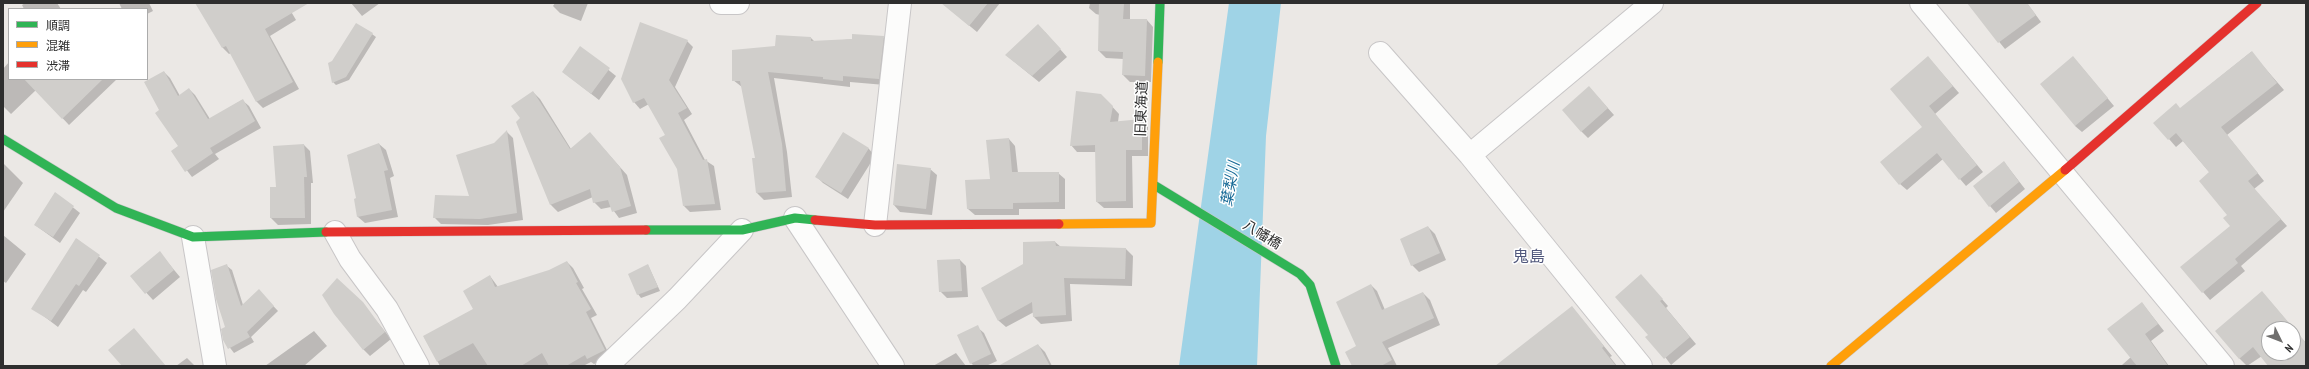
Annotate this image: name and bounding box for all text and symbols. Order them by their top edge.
legend [8,8,148,80]
text: 順調 [46,18,70,33]
text: 混雑 [46,38,70,53]
text: 渋滞 [46,58,70,73]
street label: 旧東海道 [1133,81,1151,137]
water label: 葉梨川 [1218,160,1244,208]
street label: 八幡橋 [1240,217,1284,253]
district label: 鬼島 [1513,247,1545,267]
north arrow [2261,321,2301,361]
text: N [2282,342,2296,355]

